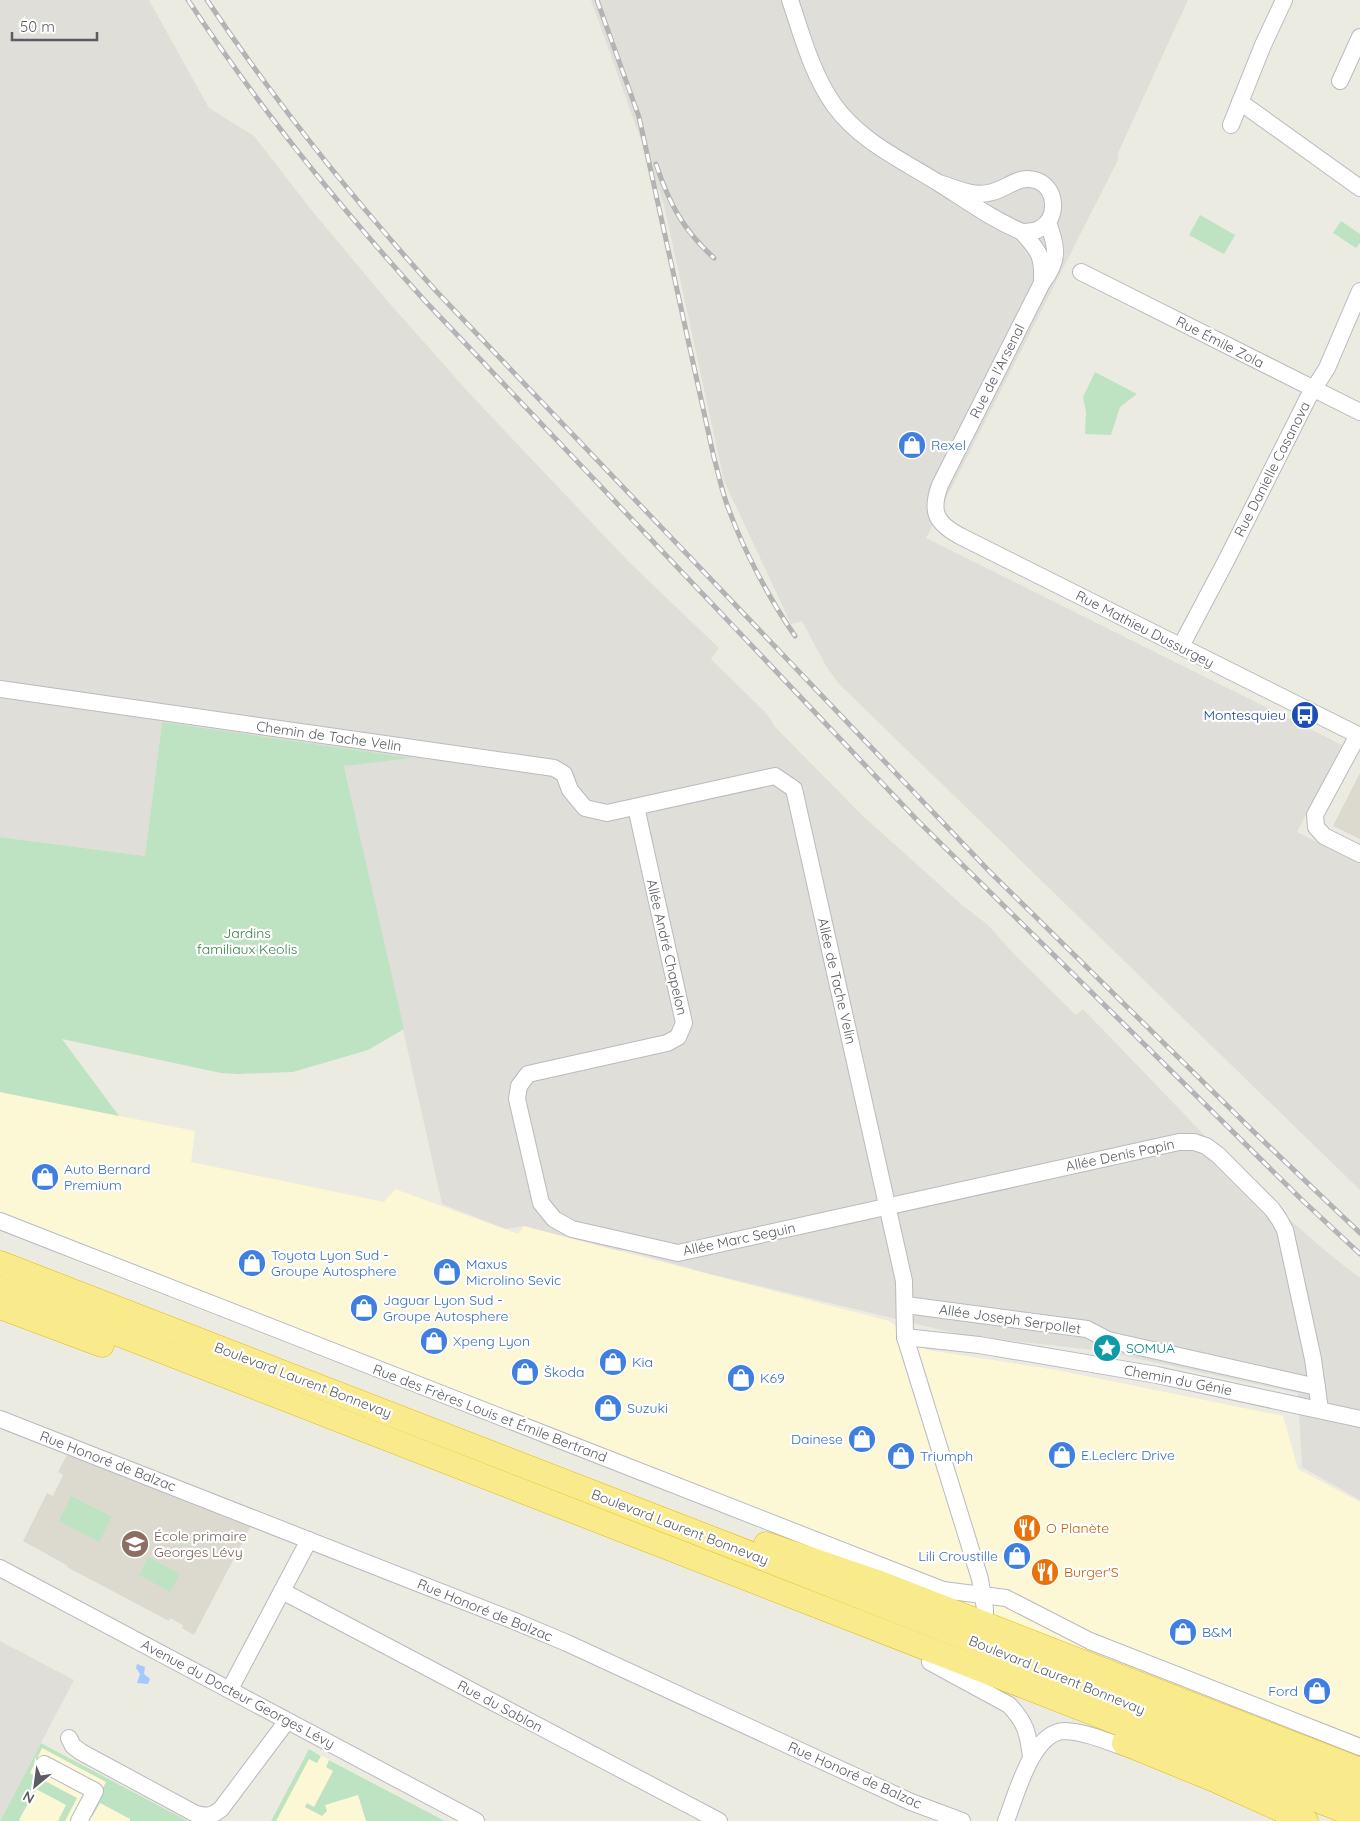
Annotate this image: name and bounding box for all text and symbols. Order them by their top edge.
scale bar [12,10,98,42]
text: 50 m [20,17,55,36]
street label: Rue Émile Zola [1173,312,1267,372]
street label: Rue de l'Arsenal [965,321,1029,421]
street label: Rue Danielle Casanova [1230,398,1314,540]
shop icon: Rexel [897,430,927,460]
place label: Rexel [931,436,966,454]
street label: Rue Mathieu Dussurgey [1073,586,1217,672]
bus stop icon: Montesquieu [1290,700,1320,730]
place label: Montesquieu [1203,706,1286,724]
street label: Chemin de Tache Velin [255,717,403,755]
street label: Allée André Chapelon [643,877,691,1017]
street label: Allée de Tache Velin [814,916,860,1046]
park label: Jardins familiaux Keolis [197,924,297,958]
street label: Allée Denis Papin [1064,1135,1176,1175]
place label: Auto Bernard Premium [64,1160,150,1194]
shop icon: Auto Bernard Premium [30,1162,60,1192]
street label: Allée Marc Seguin [681,1218,797,1260]
place label: Toyota Lyon Sud - Groupe Autosphere [271,1246,396,1280]
shop icon: Toyota Lyon Sud - Groupe Autosphere [237,1248,267,1278]
place label: Maxus Microlino Sevic [466,1255,561,1289]
shop icon: Maxus Microlino Sevic [432,1257,462,1287]
place label: Jaguar Lyon Sud - Groupe Autosphere [383,1291,508,1325]
shop icon: Jaguar Lyon Sud - Groupe Autosphere [349,1293,379,1323]
street label: Allée Joseph Serpollet [938,1300,1082,1338]
shop icon: Xpeng Lyon [419,1326,449,1356]
place label: Xpeng Lyon [453,1332,530,1350]
place icon: SOMUA [1092,1333,1122,1363]
street label: Boulevard Laurent Bonnevay [212,1338,394,1422]
place label: SOMUA [1126,1339,1175,1357]
shop icon: Kia [598,1347,628,1377]
place label: Kia [632,1353,653,1371]
shop icon: Škoda [510,1357,540,1387]
street label: Rue des Frères Louis et Émile Bertrand [370,1360,610,1466]
street label: Chemin du Génie [1122,1361,1234,1399]
place label: Škoda [544,1363,584,1381]
shop icon: K69 [726,1363,756,1393]
place label: K69 [760,1369,785,1387]
shop icon: Suzuki [593,1393,623,1423]
place label: Suzuki [627,1399,668,1417]
shop icon: Dainese [847,1424,877,1454]
street label: Rue Honoré de Balzac [37,1427,179,1495]
place label: Dainese [791,1430,843,1448]
shop icon: E.Leclerc Drive [1047,1440,1077,1470]
shop icon: Triumph [886,1441,916,1471]
place label: E.Leclerc Drive [1081,1446,1175,1464]
place label: Triumph [920,1447,973,1465]
street label: Boulevard Laurent Bonnevay [589,1485,771,1569]
restaurant icon: O Planète [1012,1513,1042,1543]
place label: O Planète [1046,1519,1109,1537]
place label: École primaire Georges Lévy [154,1527,247,1561]
school or university icon: École primaire Georges Lévy [120,1529,150,1559]
shop icon: Lili Croustille [1002,1541,1032,1571]
place label: Lili Croustille [918,1547,998,1565]
restaurant icon: Burger'S [1030,1557,1060,1587]
place label: Burger'S [1064,1563,1119,1581]
street label: Rue Honoré de Balzac [415,1575,555,1645]
shop icon: B&M [1168,1617,1198,1647]
place label: B&M [1202,1623,1232,1641]
street label: Boulevard Laurent Bonnevay [966,1631,1148,1719]
street label: Avenue du Docteur Georges Lévy [138,1635,338,1753]
street label: Rue du Sablon [454,1676,546,1736]
shop icon: Ford [1302,1676,1332,1706]
place label: Ford [1268,1682,1298,1700]
street label: Rue Honoré de Balzac [785,1737,925,1813]
north arrow [10,1761,60,1811]
text: N [20,1787,38,1808]

